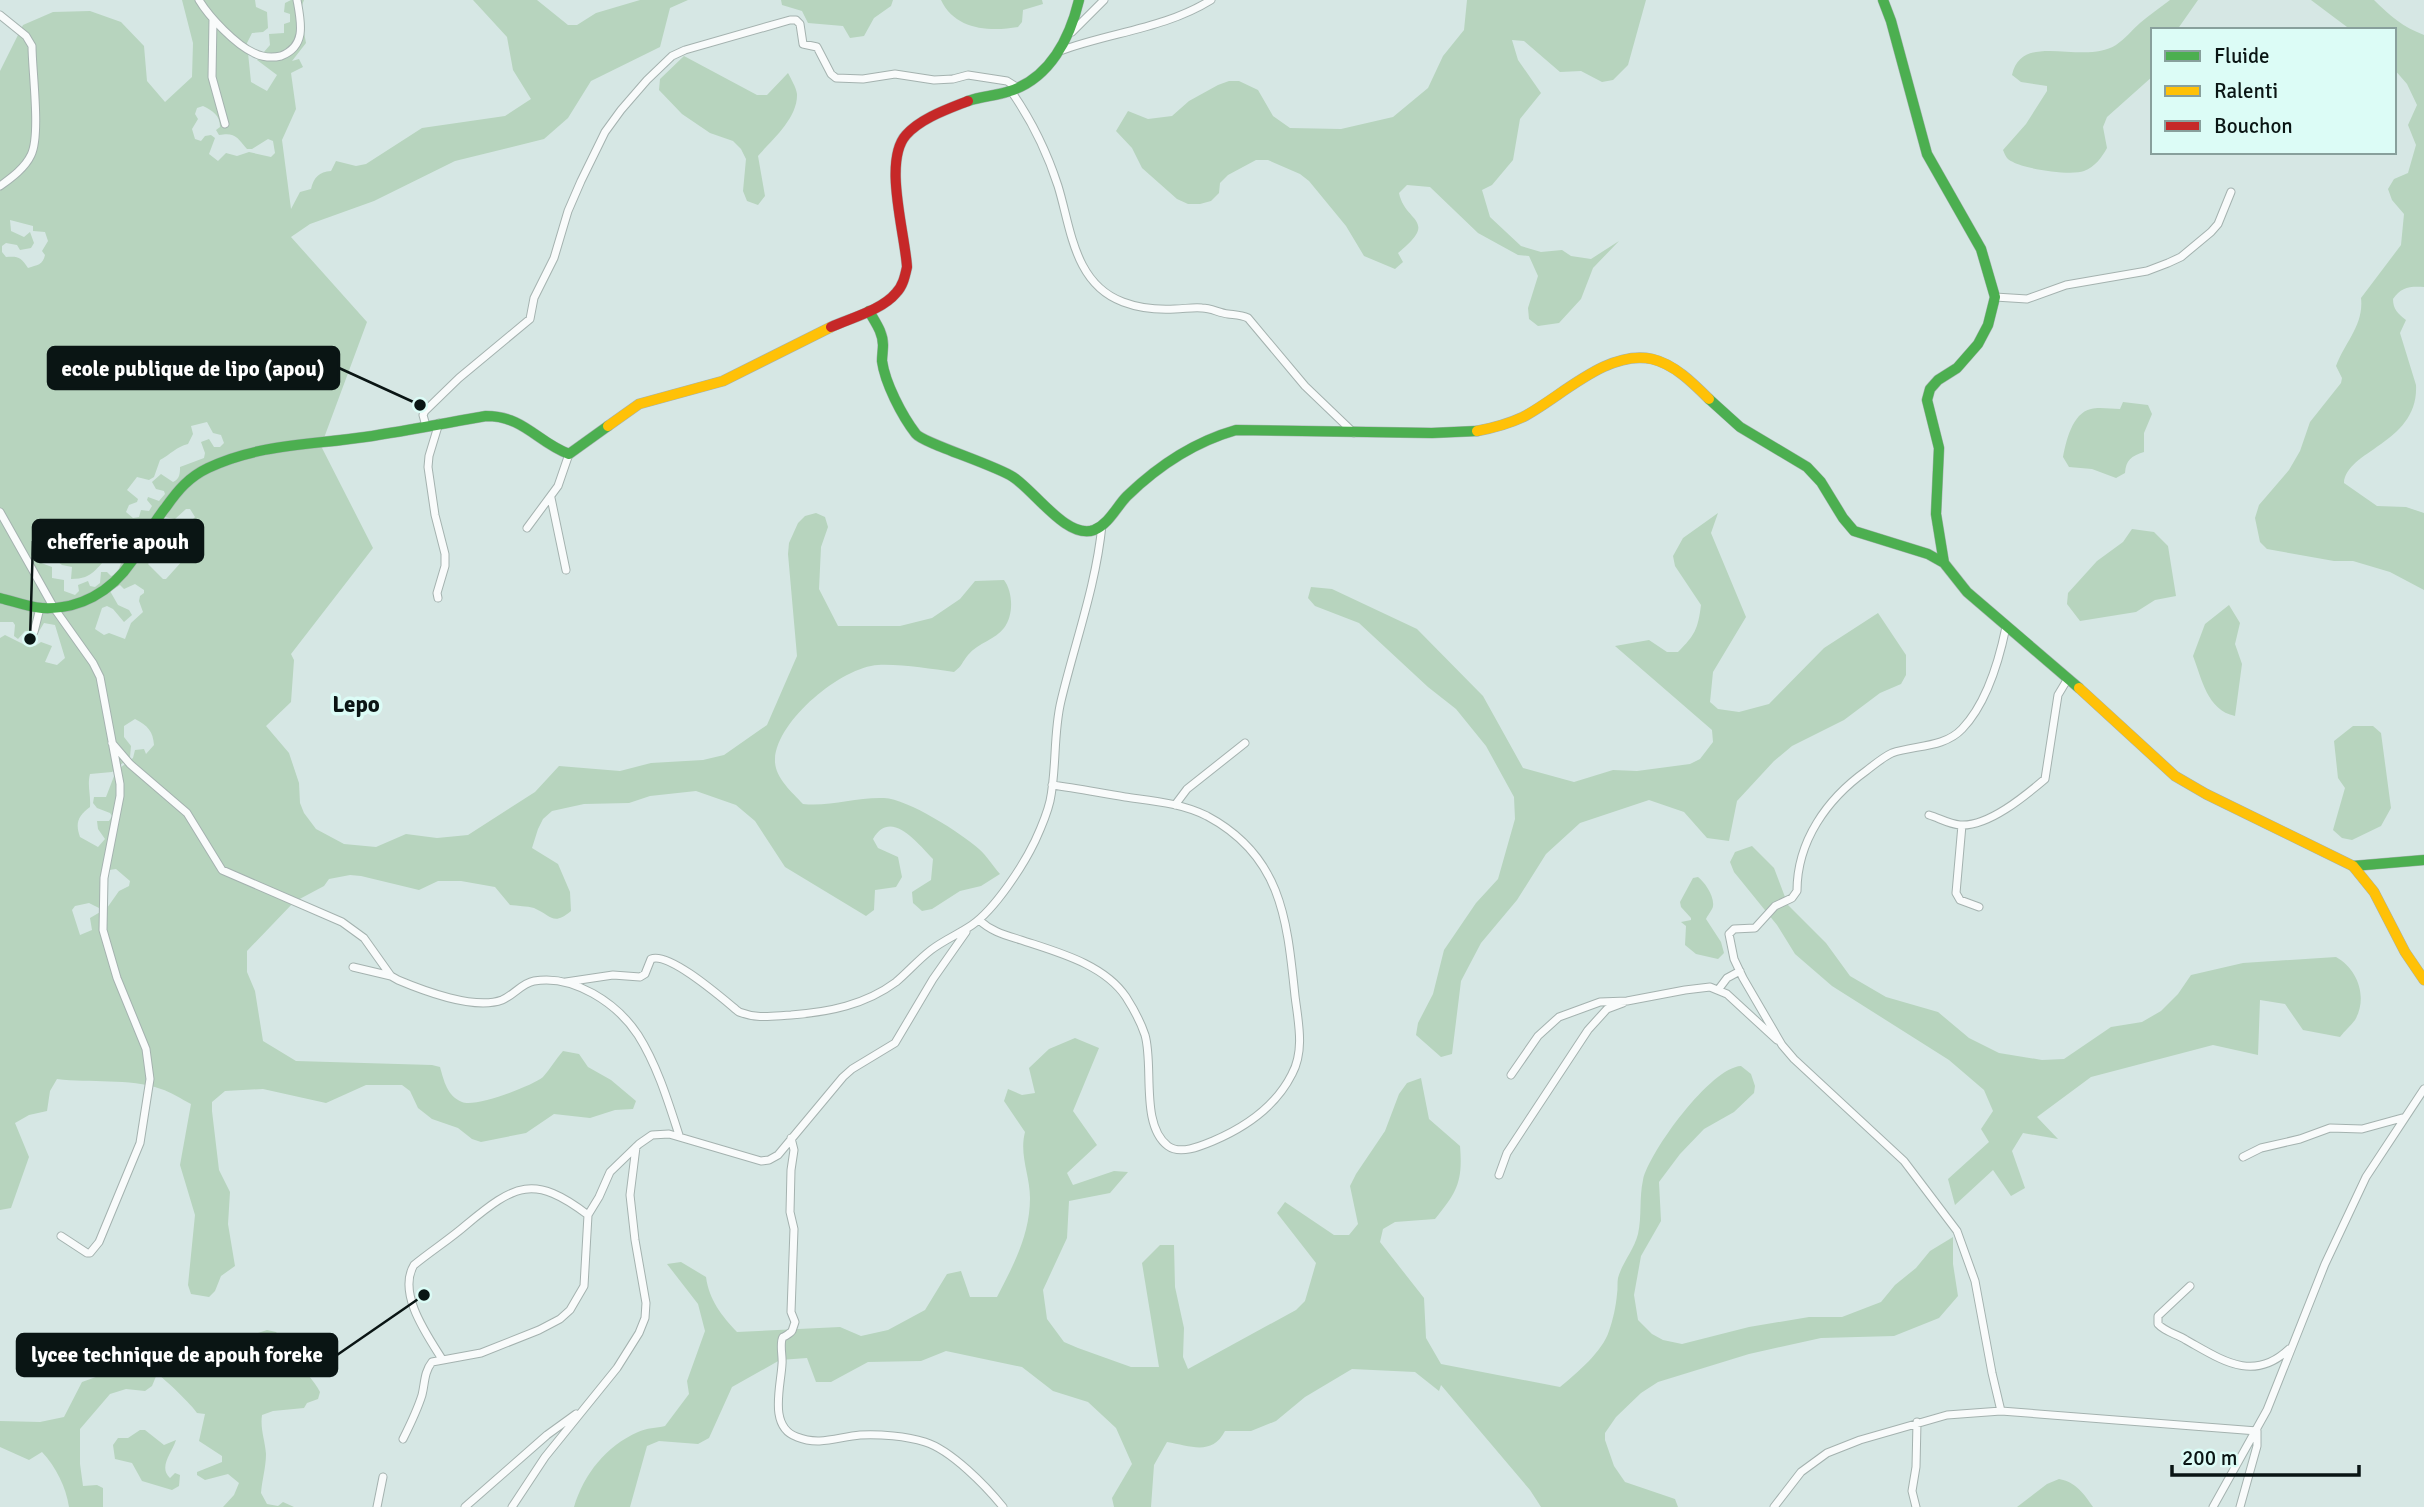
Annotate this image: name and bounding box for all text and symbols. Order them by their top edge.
legend [2151,28,2396,154]
text: Fluide [2214,43,2270,69]
text: Ralenti [2214,78,2278,104]
text: Bouchon [2214,113,2293,139]
callout: ecole publique de lipo (apou) [48,347,339,389]
text: ecole publique de lipo (apou) [61,356,325,382]
callout: chefferie apouh [33,520,203,562]
text: chefferie apouh [47,529,189,555]
district label: Lepo [332,690,380,719]
callout: lycee technique de apouh foreke [17,1334,337,1376]
text: lycee technique de apouh foreke [31,1342,323,1368]
scale bar [2172,1434,2359,1478]
text: 200 m [2182,1445,2237,1471]

